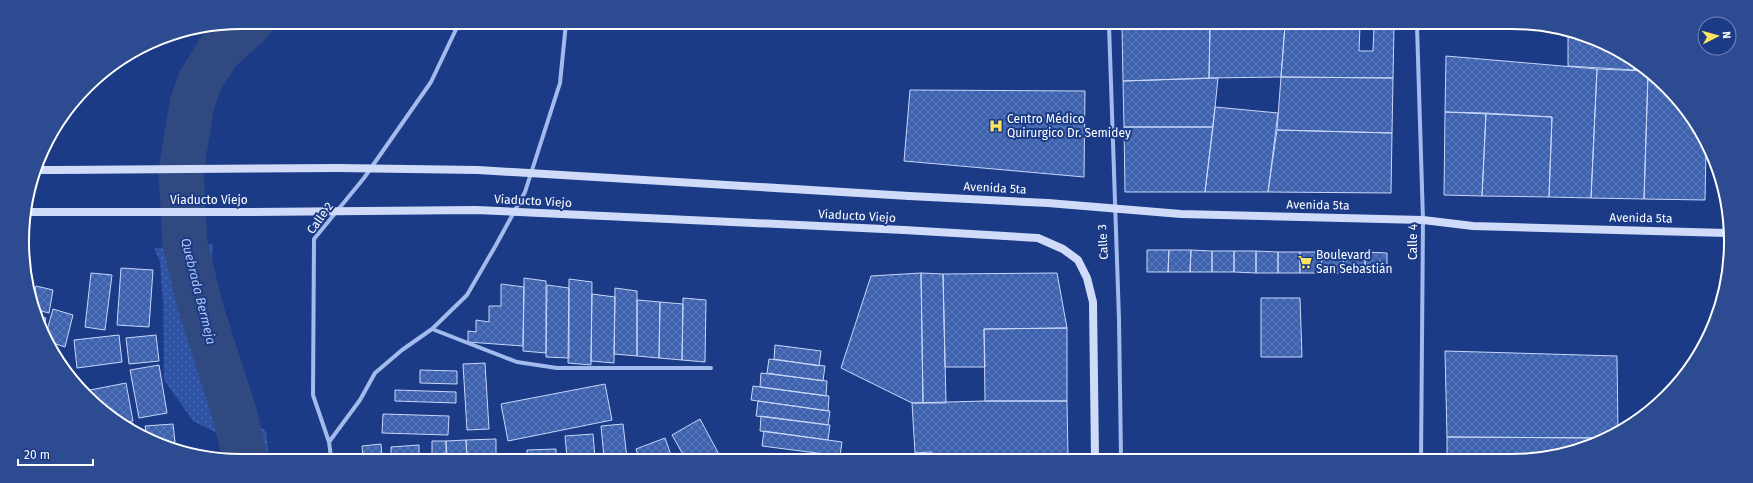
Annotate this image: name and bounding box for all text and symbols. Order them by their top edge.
north arrow [1697,16,1737,56]
text: N [1720,31,1733,39]
place label: Centro Médico Quirurgico Dr. Semidey [1007,112,1131,140]
hospital icon: Centro Médico Quirurgico Dr. Semidey [988,118,1004,134]
street label: Avenida 5ta [963,179,1027,197]
street label: Viaducto Viejo [494,192,572,210]
street label: Viaducto Viejo [170,193,248,207]
street label: Avenida 5ta [1286,197,1350,213]
street label: Calle 2 [304,199,336,237]
street label: Viaducto Viejo [818,207,896,225]
street label: Avenida 5ta [1609,210,1673,226]
street label: Calle 4 [1406,223,1420,260]
street label: Calle 3 [1095,224,1111,260]
water label: Quebrada Bermeja [178,236,219,346]
place label: Boulevard San Sebastián [1316,248,1393,276]
supermarket icon: Boulevard San Sebastián [1297,254,1313,270]
scale bar [18,441,93,467]
text: 20 m [24,448,50,462]

